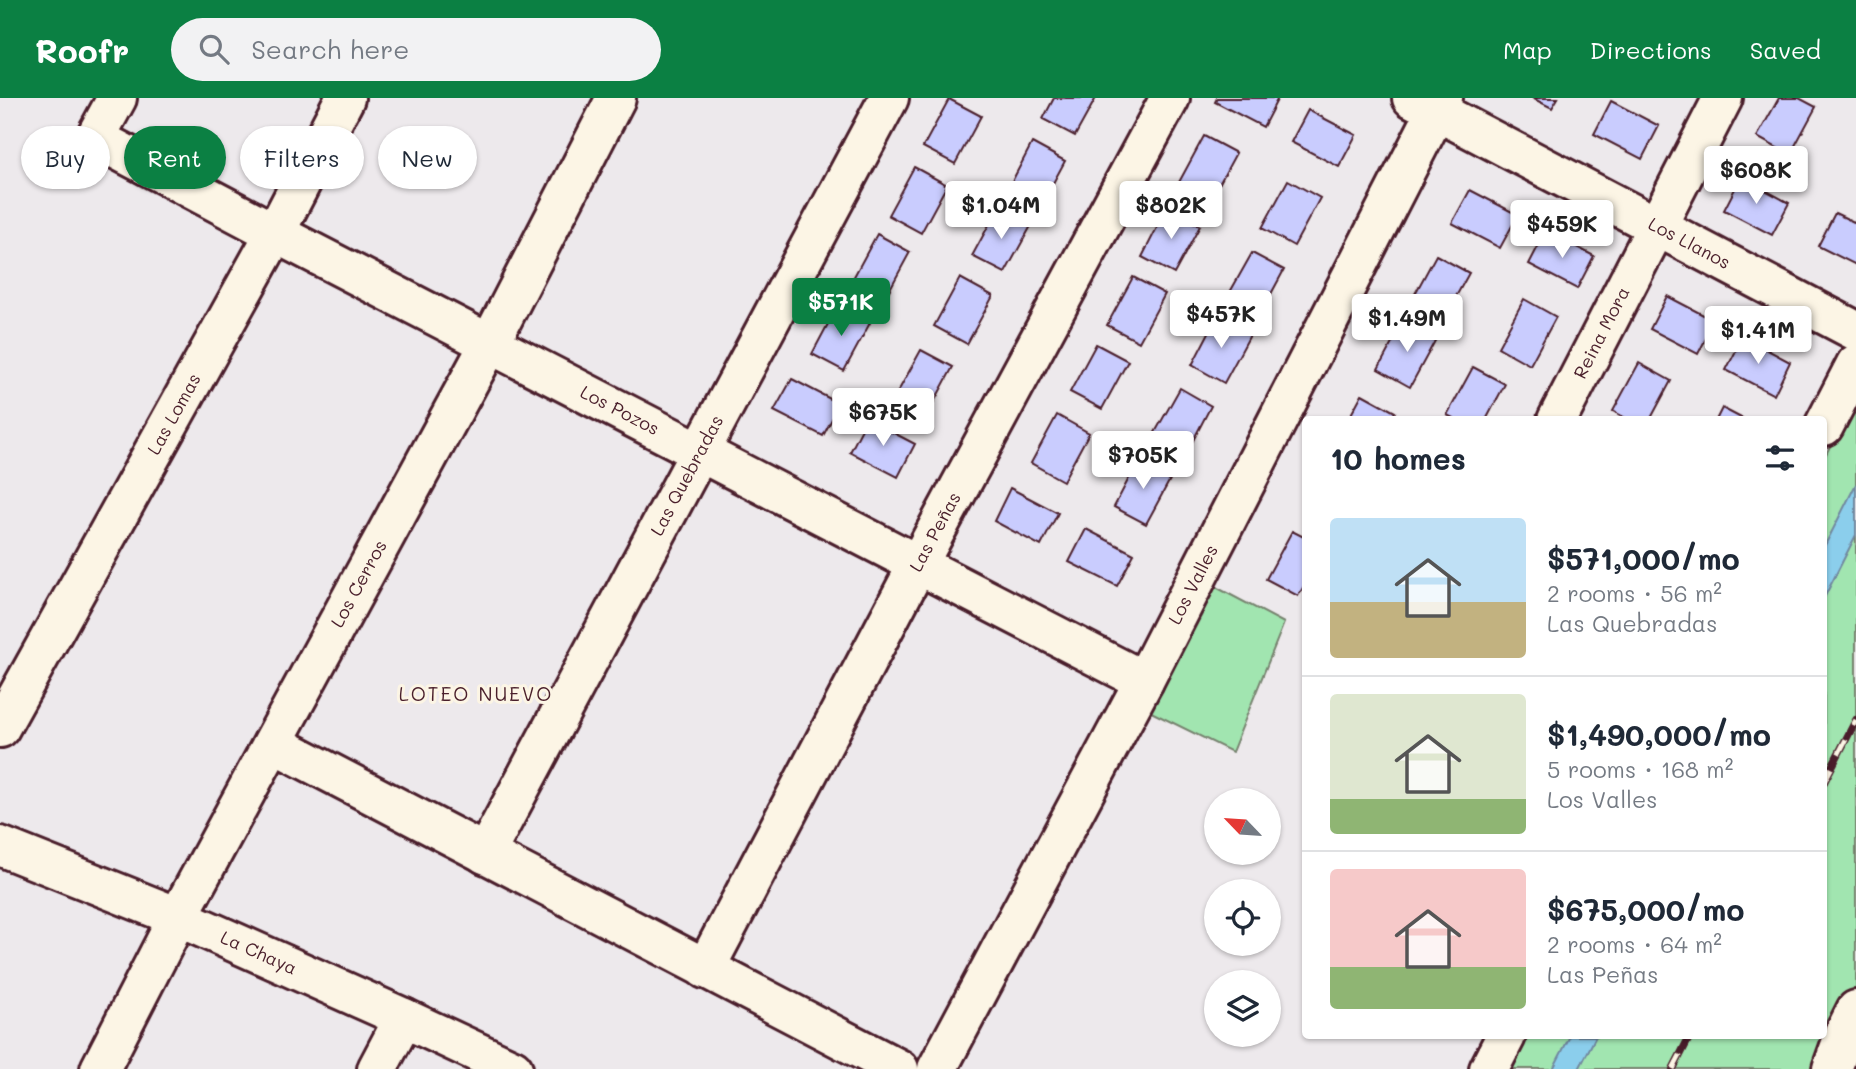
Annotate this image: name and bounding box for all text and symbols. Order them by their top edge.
search box [171,18,661,81]
text: Roofr [35,28,129,71]
icon: search [195,30,233,68]
text: Search here [251,32,409,66]
text: Map [1503,34,1552,65]
text: Directions [1590,34,1712,65]
text: Saved [1750,34,1821,65]
chip: Buy [21,126,110,189]
chip: Rent [124,126,226,189]
chip: Filters [240,126,364,189]
chip: New [378,126,477,189]
pin: $608K [1707,146,1805,206]
text: $608K [1720,154,1792,184]
pin: $1.04M [944,181,1058,241]
pin: $802K [1122,181,1220,241]
text: $1.04M [961,189,1041,219]
text: $802K [1135,189,1207,219]
pin: $459K [1513,200,1611,260]
text: $459K [1526,208,1598,238]
street label: Los Llanos [1645,211,1735,274]
pin: $571K [792,278,890,338]
street label: Reina Mora [1567,282,1635,383]
text: $571K [808,286,874,316]
pin: $457K [1172,290,1270,350]
pin: $1.49M [1350,294,1464,354]
text: $457K [1186,298,1256,328]
text: $1.49M [1368,302,1446,332]
pin: $1.41M [1701,306,1815,366]
text: $1.41M [1721,314,1795,344]
street label: Las Lomas [141,369,206,459]
street label: Los Pozos [577,379,664,440]
pin: $675K [834,388,932,448]
text: $675K [848,396,918,426]
street label: Las Quebradas [644,411,728,540]
pin: $705K [1094,432,1192,491]
text: 10 homes [1330,438,1466,478]
text: $705K [1108,439,1178,469]
icon: filters [1761,439,1799,477]
street label: Las Peñas [903,487,966,576]
street label: Los Cerros [325,535,392,631]
text: $571,000/mo [1547,538,1740,578]
street label: Los Valles [1162,540,1223,628]
icon: home [1386,546,1470,630]
text: 2 rooms · 56 m² [1547,578,1722,608]
text: Las Quebradas [1547,608,1717,638]
district label: LOTEO NUEVO [399,681,553,706]
text: $1,490,000/mo [1547,714,1771,754]
icon: home [1386,722,1470,806]
text: 5 rooms · 168 m² [1547,754,1733,784]
text: Los Valles [1547,784,1657,814]
north arrow [1204,788,1281,864]
map controls [1204,788,1281,1047]
button: locate [1204,879,1281,956]
text: $675,000/mo [1547,889,1745,929]
icon: home [1386,897,1470,981]
street label: La Chaya [217,925,301,980]
text: 2 rooms · 64 m² [1547,929,1722,959]
text: Las Peñas [1547,959,1659,989]
button: layers [1204,970,1281,1047]

